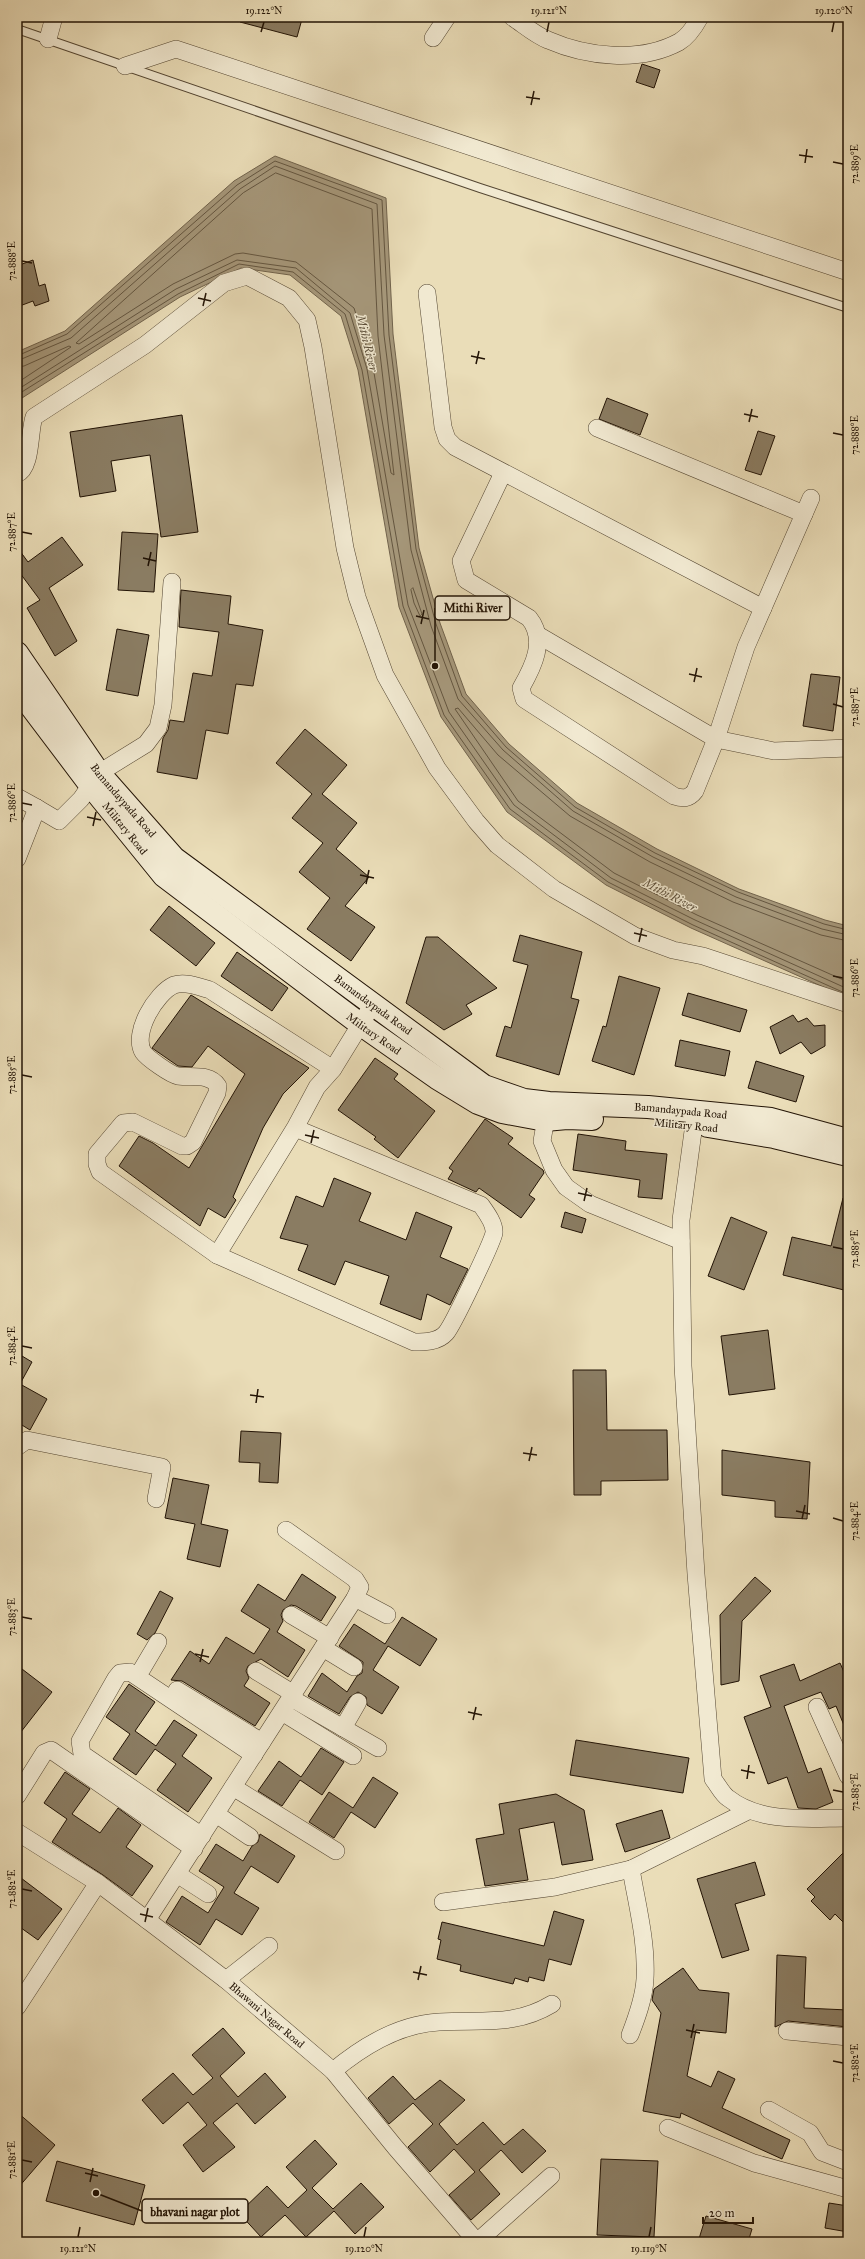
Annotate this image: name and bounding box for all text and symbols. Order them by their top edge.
text: 19.122°N [245,5,283,17]
text: 19.121°N [531,5,568,17]
text: 19.120°N [815,5,854,17]
text: 72.889°E [849,144,861,184]
text: 72.888°E [6,241,18,281]
water label: Mithi River [353,312,381,374]
text: 72.888°E [849,415,861,455]
text: 72.887°E [6,512,18,552]
callout: Mithi River [435,596,510,620]
text: Mithi River [443,601,503,615]
text: 72.887°E [849,687,861,727]
street label: Bamandaypada Road [88,761,159,840]
text: 72.886°E [6,783,18,823]
street label: Military Road [100,799,150,858]
water label: Mithi River [640,875,700,915]
text: 72.886°E [849,958,861,998]
street label: Bamandaypada Road [332,972,415,1038]
street label: Military Road [344,1010,404,1058]
text: 72.885°E [6,1056,18,1094]
street label: Bamandaypada Road [634,1100,728,1122]
street label: Military Road [653,1116,719,1135]
text: 72.885°E [849,1230,861,1268]
text: 72.884°E [6,1326,18,1366]
text: 72.884°E [849,1501,861,1541]
text: 72.883°E [6,1598,18,1636]
text: 72.883°E [849,1773,861,1811]
text: 72.882°E [6,1870,18,1908]
street label: Bhawani Nagar Road [226,1980,307,2051]
text: 72.882°E [849,2044,861,2082]
text: 72.881°E [6,2141,18,2179]
callout: bhavani nagar plot [142,2199,248,2223]
scale bar [703,2199,753,2225]
text: bhavani nagar plot [149,2205,240,2220]
text: 20 m [709,2206,735,2220]
text: 19.121°N [60,2243,97,2255]
text: 19.120°N [345,2243,384,2255]
text: 19.119°N [631,2243,668,2255]

